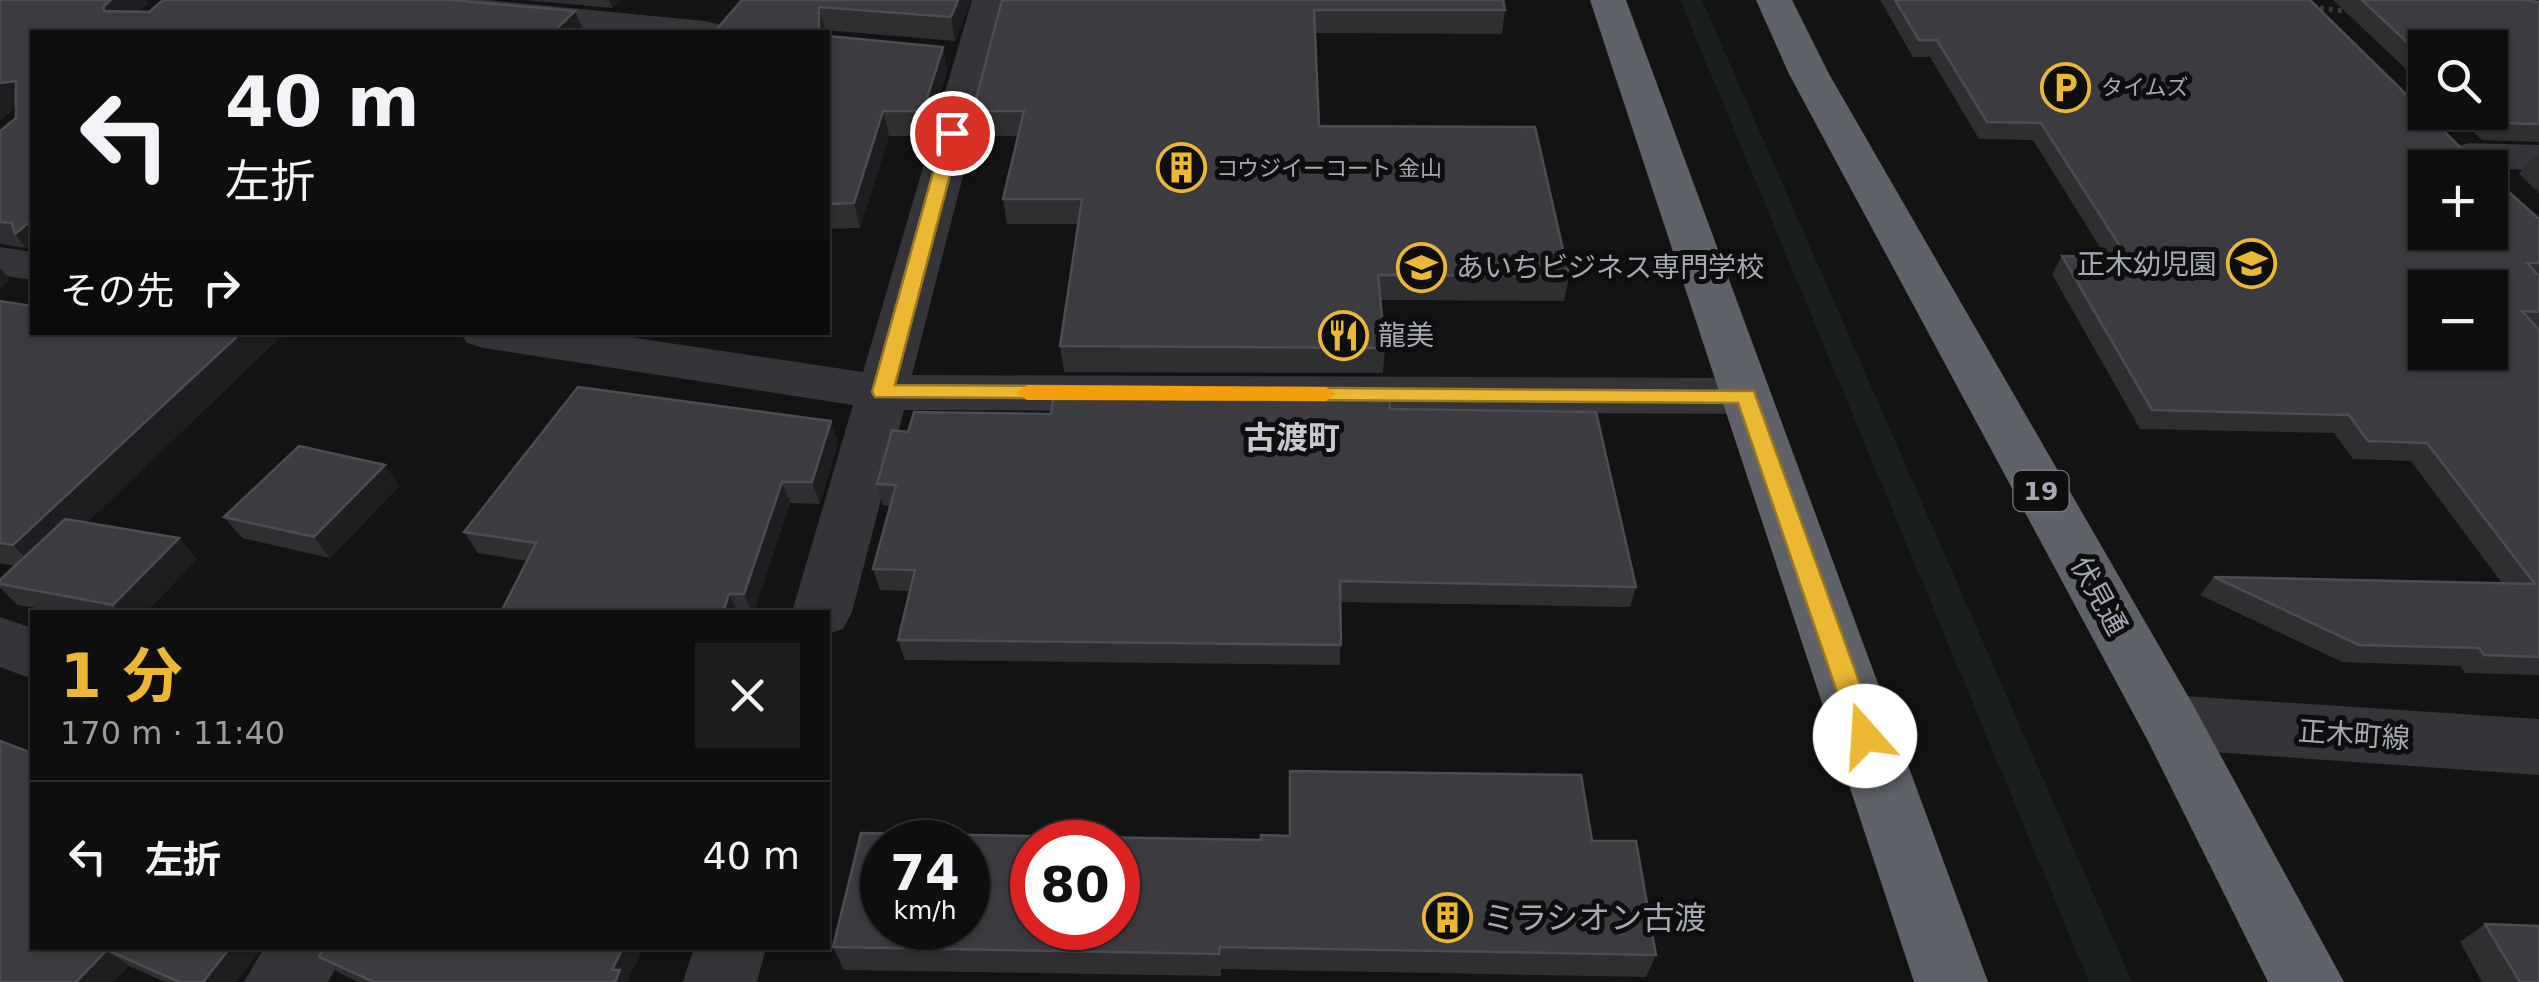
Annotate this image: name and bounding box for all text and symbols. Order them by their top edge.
map controls [2408,30,2508,370]
button: search [2408,30,2508,130]
text: 40 m [225,61,420,143]
parking icon: タイムズ [2040,61,2092,113]
icon: left [60,70,190,200]
place label: タイムズ [2101,75,2189,100]
pin [910,91,995,176]
icon: arrive [925,106,980,161]
building icon: コウジイーコート 金山 [1155,142,1207,194]
button: + [2408,150,2508,250]
text: 左折 [225,155,315,208]
place label: コウジイーコート 金山 [1216,156,1442,181]
school or university icon: 正木幼児園 [2226,238,2278,290]
school or university icon: あいちビジネス専門学校 [1395,241,1447,293]
place label: 正木幼児園 [2077,248,2217,281]
place label: あいちビジネス専門学校 [1456,251,1764,284]
icon: right [194,260,249,315]
text: その先 [60,269,174,313]
button: − [2408,270,2508,370]
restaurant icon: 龍美 [1317,309,1369,361]
place label: 龍美 [1378,319,1434,352]
district label: 古渡町 [1244,419,1340,457]
road number: 19 [2014,471,2068,511]
street label: 伏見通 [2064,551,2134,641]
text: 1 分 [60,641,183,711]
button: close [695,643,800,748]
position arrow [1813,684,1917,788]
text: 170 m · 11:40 [60,714,285,752]
street label: 正木町線 [2297,715,2411,755]
speed limit sign: 80 [1010,820,1140,950]
icon: left [60,829,115,884]
text: 40 m [703,834,800,878]
text: 左折 [145,838,221,882]
text: 74 [890,844,960,902]
building icon: ミラシオン古渡 [1422,892,1474,944]
text: km/h [893,896,957,925]
place label: ミラシオン古渡 [1483,899,1706,937]

